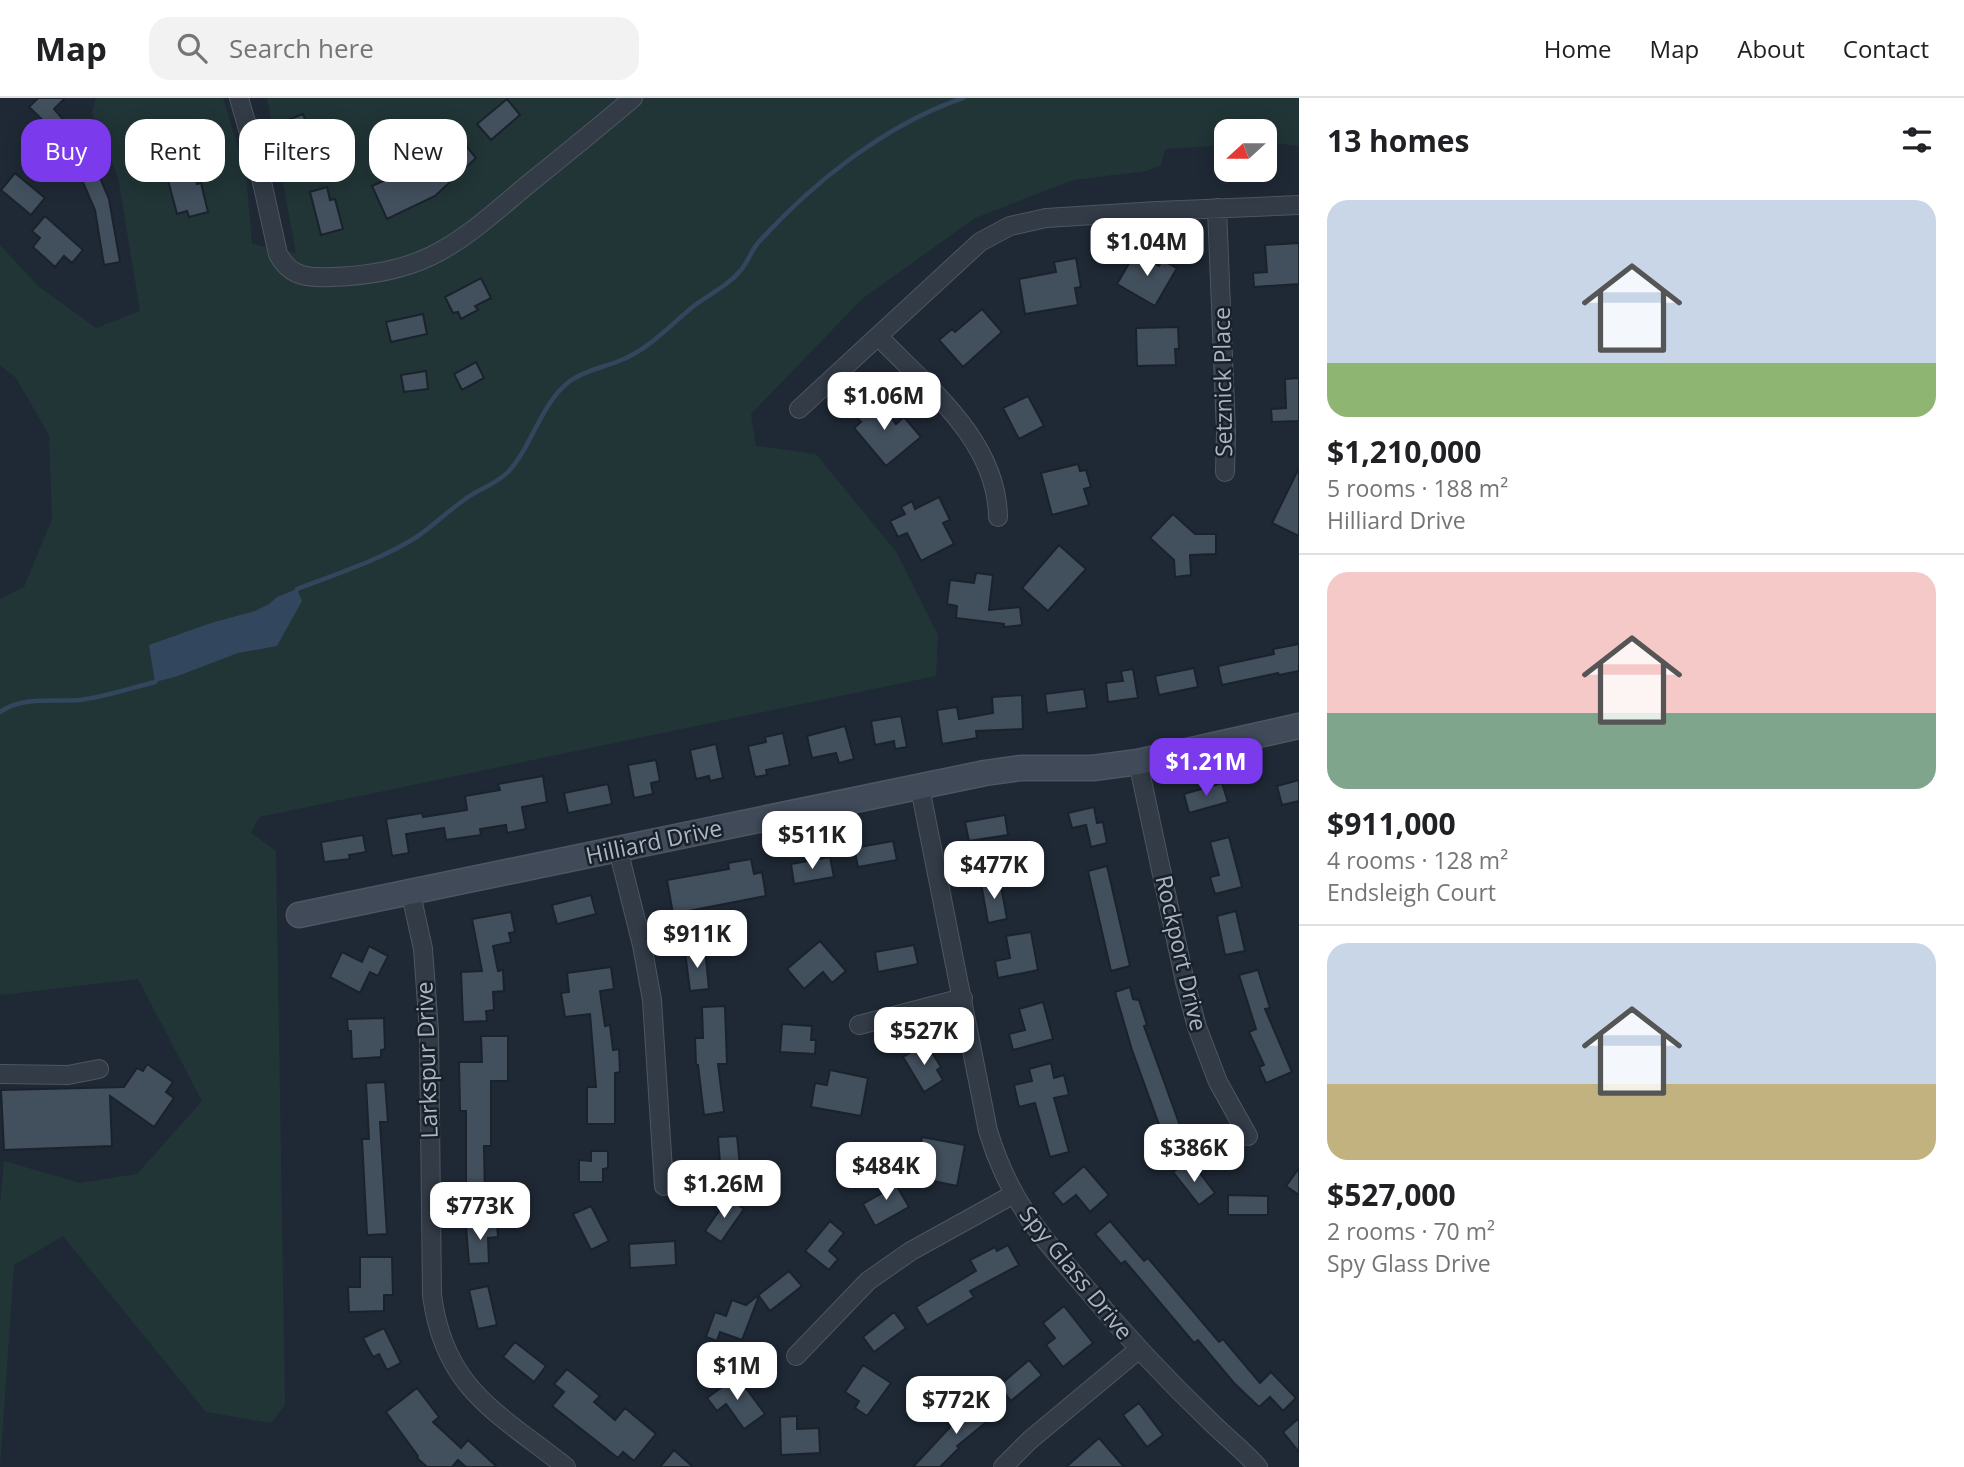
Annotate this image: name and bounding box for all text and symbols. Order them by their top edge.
search box [149,17,639,80]
text: Map [35,26,107,71]
icon: search [173,29,211,67]
text: Search here [229,30,374,66]
text: Home [1544,32,1612,65]
text: Map [1650,32,1699,65]
text: About [1737,32,1805,65]
text: Contact [1843,32,1929,65]
chip: Buy [21,119,111,182]
chip: Rent [125,119,225,182]
chip: Filters [239,119,355,182]
chip: New [369,119,467,182]
north arrow [1214,119,1278,182]
map controls [1214,119,1277,182]
text: 13 homes [1327,120,1470,161]
icon: filters [1898,121,1936,159]
pin: $1.04M [1090,218,1204,278]
text: $1.04M [1107,225,1187,257]
icon: home [1569,245,1695,371]
street label: Setznick Place [1205,307,1239,457]
pin: $1.06M [827,372,941,432]
text: $1.06M [844,379,924,411]
text: $1,210,000 [1327,431,1481,472]
text: 5 rooms · 188 m² [1327,472,1508,504]
text: Hilliard Drive [1327,504,1466,536]
icon: home [1569,617,1695,743]
pin: $1.21M [1149,738,1263,798]
text: $1.21M [1166,745,1246,777]
text: $911,000 [1327,803,1456,844]
street label: Hilliard Drive [583,811,725,871]
pin: $511K [763,812,861,871]
text: $511K [778,818,846,850]
pin: $477K [945,842,1043,901]
text: 4 rooms · 128 m² [1327,844,1508,876]
text: $477K [960,848,1028,880]
street label: Rockport Drive [1149,872,1215,1034]
text: Endsleigh Court [1327,876,1496,908]
pin: $911K [648,910,746,970]
text: $911K [663,917,731,949]
street label: Larkspur Drive [407,981,445,1139]
icon: home [1569,988,1695,1114]
pin: $527K [875,1007,973,1067]
text: $527K [890,1014,958,1046]
pin: $386K [1145,1124,1243,1184]
text: $386K [1160,1131,1228,1163]
pin: $484K [837,1142,935,1202]
text: $484K [852,1149,920,1181]
pin: $1.26M [667,1160,781,1220]
text: $1.26M [684,1167,764,1199]
text: $527,000 [1327,1174,1456,1215]
pin: $773K [431,1182,529,1242]
text: $773K [446,1189,514,1221]
street label: Spy Glass Drive [1013,1199,1141,1346]
text: 2 rooms · 70 m² [1327,1215,1495,1247]
text: Spy Glass Drive [1327,1247,1491,1279]
pin: $1M [703,1342,771,1402]
text: $1M [713,1349,761,1381]
pin: $772K [907,1376,1005,1436]
text: $772K [922,1383,990,1415]

